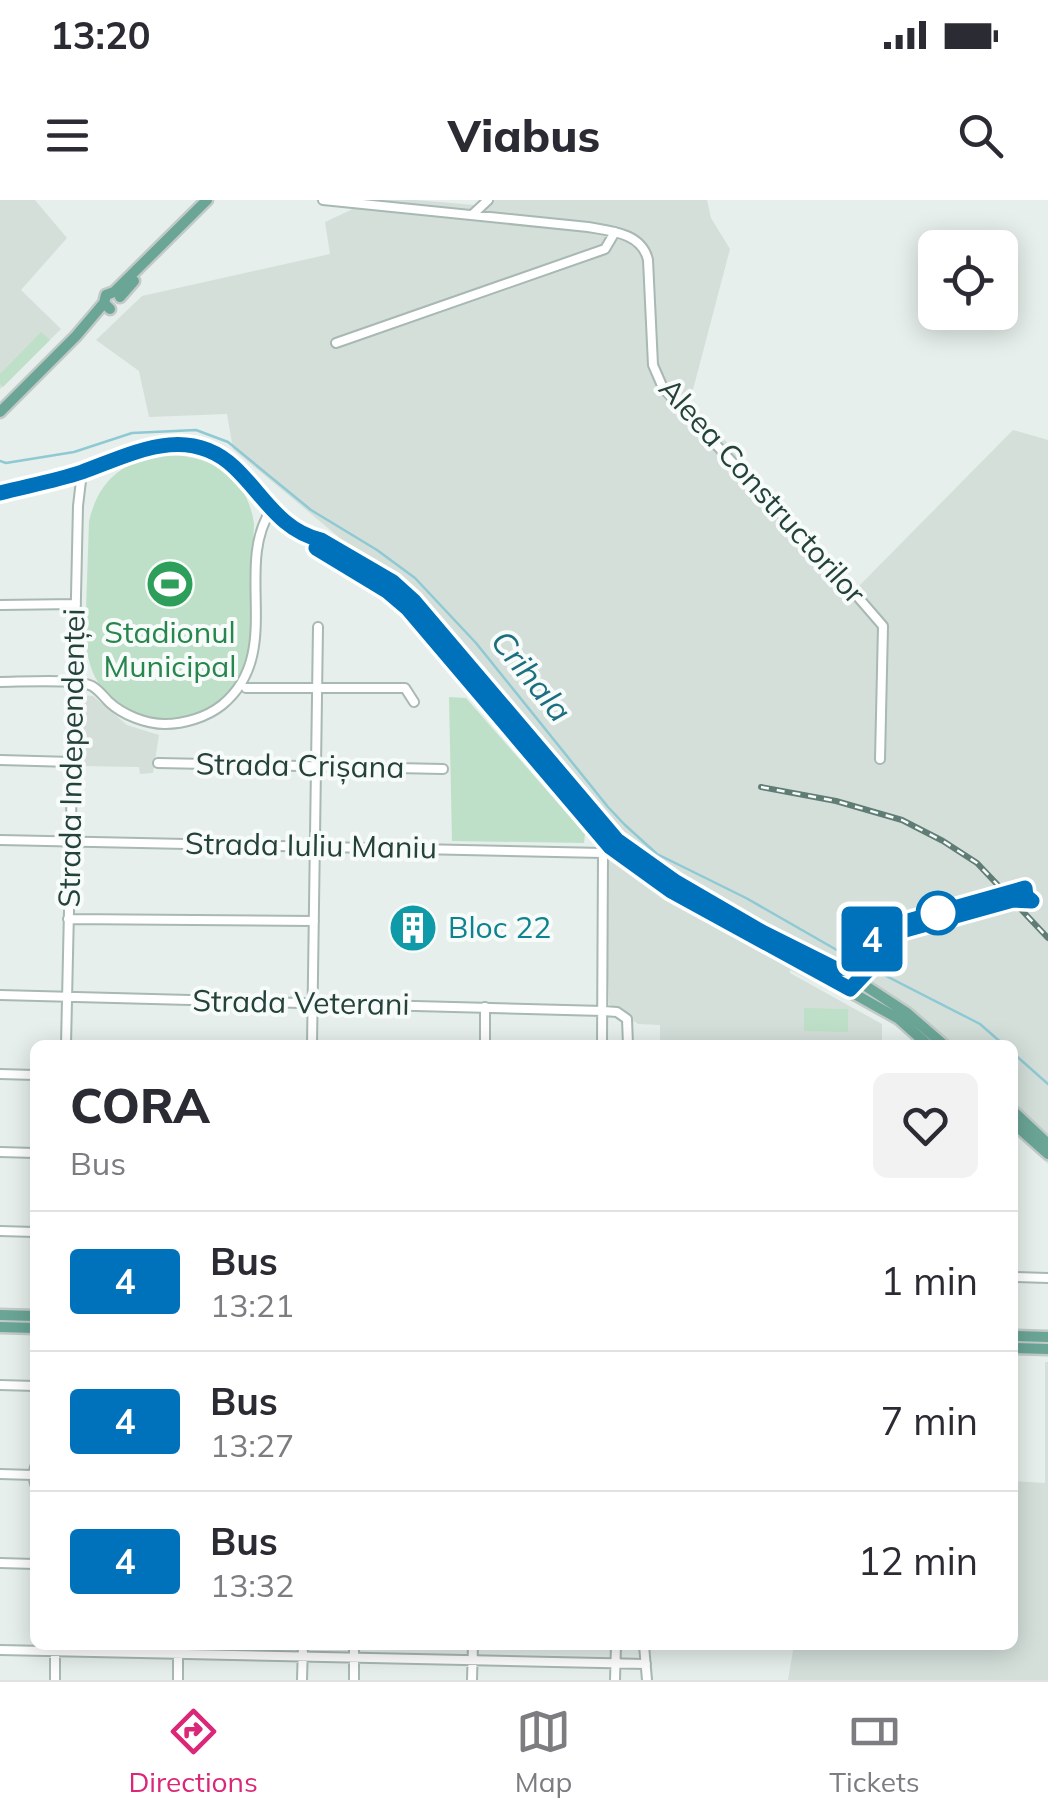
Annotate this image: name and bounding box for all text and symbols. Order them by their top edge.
text: 13:20 [50,11,151,59]
text: Viabus [448,107,600,163]
icon: menu [40,108,95,163]
icon: search [953,108,1008,163]
map controls [918,230,1018,330]
button: locate [918,230,1018,330]
street label: Aleea Constructorilor [651,370,874,611]
sports icon: Stadionul Municipal [144,558,196,610]
street label: Strada Independenței [49,608,93,908]
place label: Stadionul Municipal [104,613,236,685]
water label: Crihala [483,622,581,729]
street label: Strada Crișana [195,744,405,786]
street label: Strada Iuliu Maniu [185,824,437,866]
unlabelled marker [917,892,959,934]
building icon: Bloc 22 [387,902,439,954]
line badge: 4 [840,906,904,972]
place label: Bloc 22 [448,908,551,946]
text: 4 [861,917,883,961]
street label: Strada Veterani [192,981,410,1023]
button: heart [873,1073,978,1178]
text: CORA [70,1075,210,1135]
text: Bus [70,1143,126,1183]
text: Bus [210,1237,278,1285]
text: 1 min [881,1257,978,1305]
text: 4 [114,1259,136,1303]
text: 13:21 [210,1285,294,1325]
text: Bus [210,1377,278,1425]
text: 7 min [881,1397,978,1445]
text: 4 [114,1399,136,1443]
text: 13:27 [210,1425,294,1465]
text: Bus [210,1517,278,1565]
text: 12 min [858,1537,978,1585]
text: 4 [114,1539,136,1583]
text: 13:32 [210,1565,294,1605]
tab: Directions [128,1704,258,1799]
tab: Map [515,1704,572,1799]
tab: Tickets [829,1704,920,1799]

